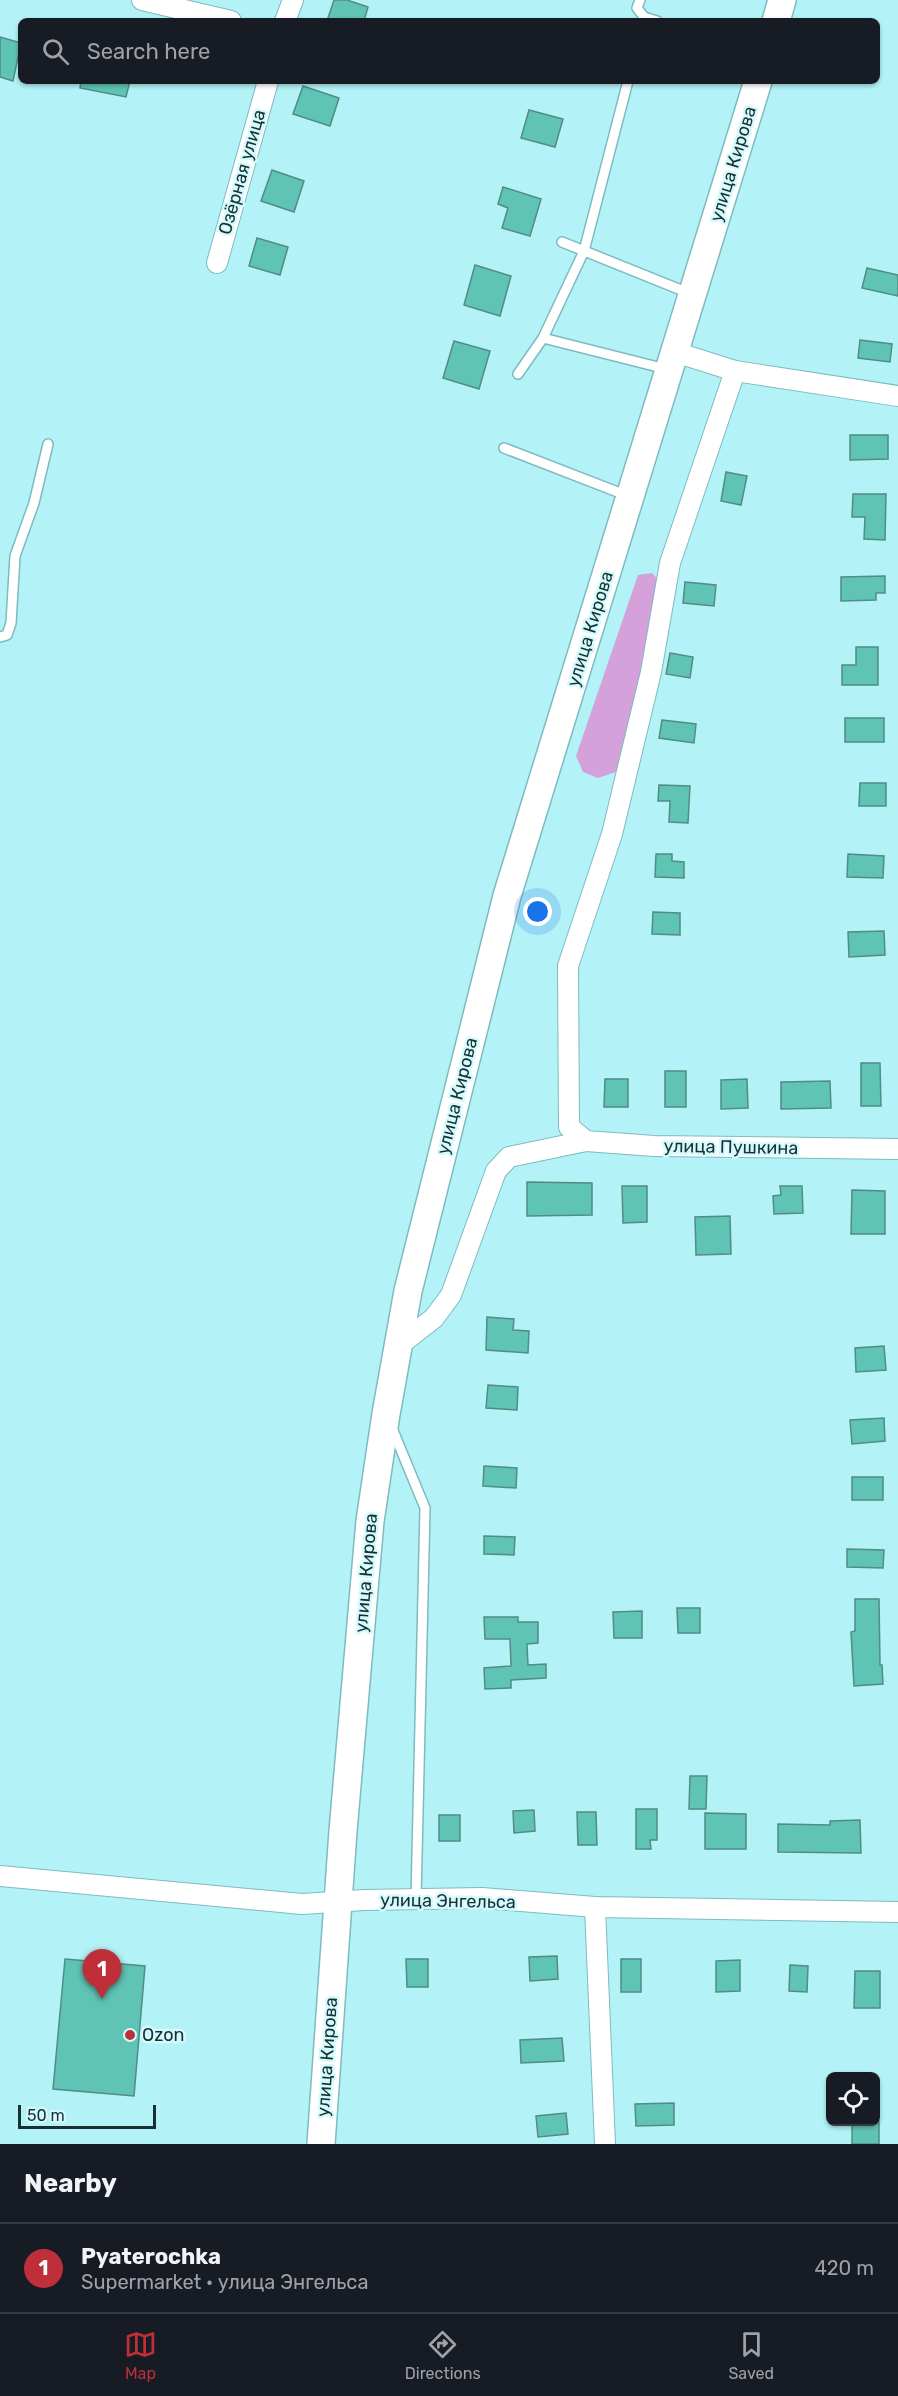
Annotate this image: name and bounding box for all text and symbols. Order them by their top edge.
search box [18,18,880,84]
icon: search [39,35,72,68]
text: Search here [87,38,210,65]
street label: улица Кирова [705,104,761,224]
street label: Озёрная улица [214,107,270,237]
street label: улица Кирова [562,569,618,689]
your location [523,897,552,926]
street label: улица Кирова [432,1035,482,1157]
street label: улица Пушкина [664,1135,798,1159]
street label: улица Кирова [350,1512,382,1634]
street label: улица Энгельса [380,1889,516,1913]
pin: 1 [82,1950,122,1999]
street label: улица Кирова [312,1996,342,2118]
place label: Ozon [142,2024,184,2046]
marker: Ozon [123,2028,137,2042]
map controls [826,2072,880,2126]
button: locate [826,2072,880,2126]
scale bar [18,2102,156,2130]
text: 50 m [27,2106,65,2125]
text: Nearby [24,2168,117,2199]
text: Pyaterochka [81,2243,221,2270]
text: 1 [39,2256,48,2280]
text: 420 m [814,2256,874,2280]
text: Supermarket · улица Энгельса [81,2270,368,2294]
tab: Map [124,2328,157,2383]
tab: Directions [405,2328,481,2383]
tab: Saved [728,2328,774,2383]

